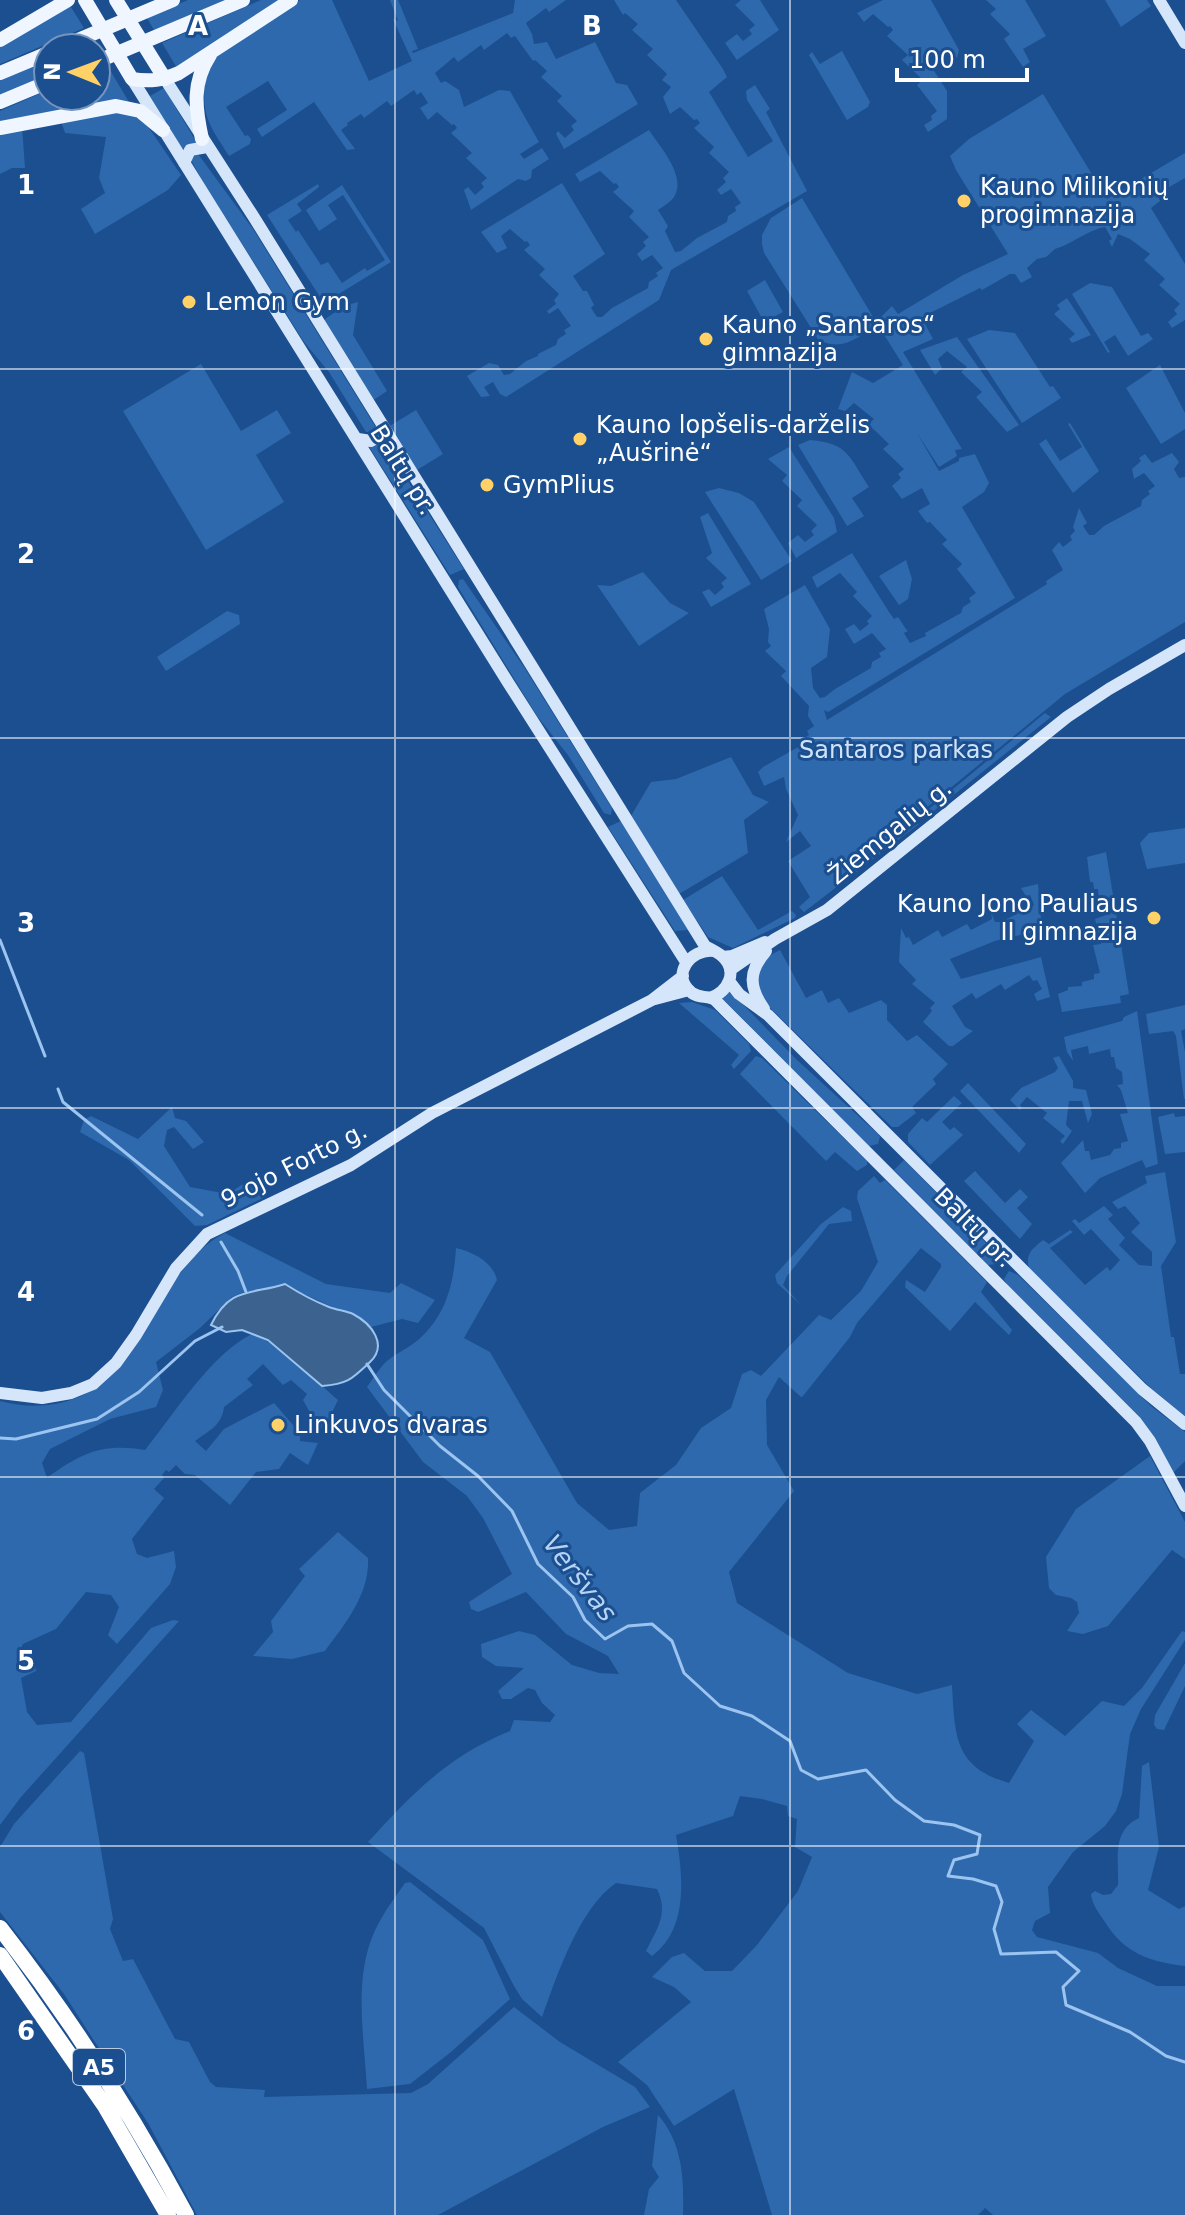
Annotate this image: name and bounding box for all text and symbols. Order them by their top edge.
text: A [188,11,208,41]
text: B [582,11,602,41]
north arrow [32,32,112,112]
scale bar [897,32,1027,82]
text: 100 m [909,46,986,74]
text: N [40,62,65,81]
text: 1 [17,170,35,200]
place label: Kauno Milikonių progimnazija [980,173,1168,229]
marker: Kauno Milikonių progimnazija [955,192,973,210]
place label: Lemon Gym [205,288,350,316]
marker: Lemon Gym [180,293,198,311]
place label: Kauno „Santaros“ gimnazija [722,311,935,367]
marker: Kauno „Santaros“ gimnazija [697,330,715,348]
place label: Kauno lopšelis-darželis „Aušrinė“ [596,411,870,467]
street label: Baltų pr. [364,420,442,520]
marker: Kauno lopšelis-darželis „Aušrinė“ [571,430,589,448]
place label: GymPlius [503,471,615,499]
marker: GymPlius [478,476,496,494]
text: 2 [17,539,35,569]
park label: Santaros parkas [799,736,993,764]
street label: Žiemgalių g. [822,773,957,890]
place label: Kauno Jono Pauliaus II gimnazija [897,890,1138,946]
text: 3 [17,908,35,938]
marker: Kauno Jono Pauliaus II gimnazija [1145,909,1163,927]
street label: 9-ojo Forto g. [216,1116,372,1214]
street label: Baltų pr. [929,1183,1019,1273]
text: 4 [17,1277,35,1307]
place label: Linkuvos dvaras [294,1411,488,1439]
marker: Linkuvos dvaras [269,1416,287,1434]
water label: Veršvas [537,1529,623,1627]
text: 5 [17,1646,35,1676]
text: 6 [17,2016,35,2046]
road number: A5 [73,2049,125,2085]

